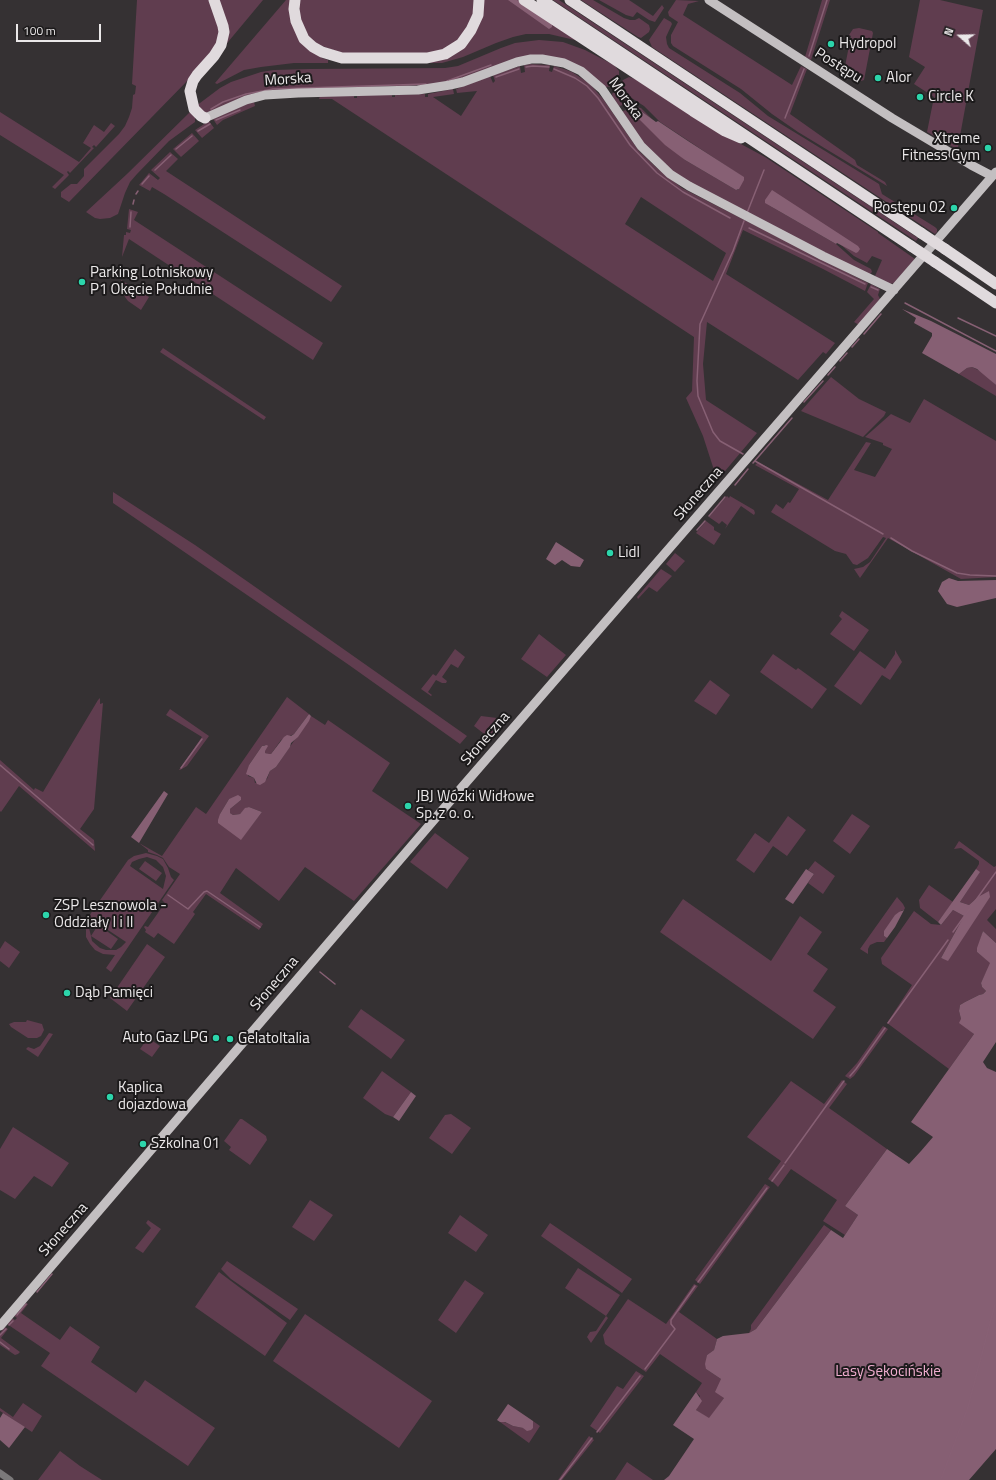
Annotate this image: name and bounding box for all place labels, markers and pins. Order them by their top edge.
place label: Hydropol [839,35,896,53]
marker: Hydropol [826,39,836,49]
place label: Alor [886,69,912,87]
marker: Alor [873,73,883,83]
place label: Circle K [928,88,974,106]
marker: Circle K [915,92,925,102]
place label: Xtreme Fitness Gym [902,130,980,165]
marker: Xtreme Fitness Gym [983,143,993,153]
place label: Postępu 02 [873,199,946,217]
marker: Postępu 02 [949,203,959,213]
place label: Parking Lotniskowy P1 Okęcie Południe [90,264,213,299]
marker: Parking Lotniskowy P1 Okęcie Południe [77,277,87,287]
place label: Lidl [618,544,640,562]
marker: Lidl [605,548,615,558]
place label: JBJ Wózki Widłowe Sp. z o. o. [416,788,534,823]
marker: JBJ Wózki Widłowe Sp. z o. o. [403,801,413,811]
place label: ZSP Lesznowola - Oddziały I i II [54,897,167,932]
marker: ZSP Lesznowola - Oddziały I i II [41,910,51,920]
place label: Dąb Pamięci [75,984,153,1002]
marker: Dąb Pamięci [62,988,72,998]
place label: Auto Gaz LPG [122,1029,208,1047]
place label: GelatoItalia [238,1030,310,1048]
marker: Auto Gaz LPG [211,1033,221,1043]
marker: GelatoItalia [225,1034,235,1044]
place label: Kaplica dojazdowa [118,1079,186,1114]
marker: Kaplica dojazdowa [105,1092,115,1102]
place label: Szkolna 01 [151,1135,220,1153]
marker: Szkolna 01 [138,1139,148,1149]

